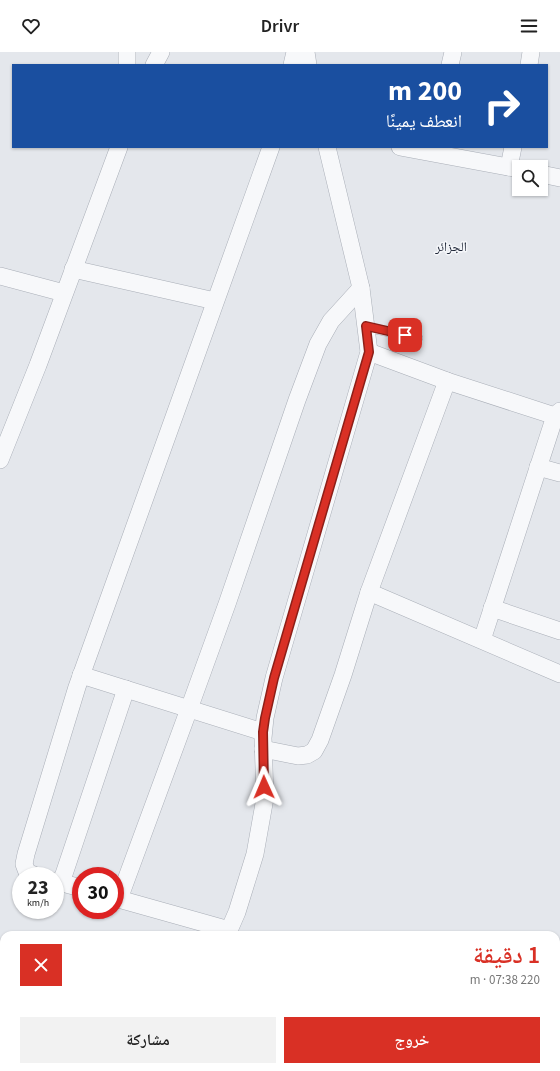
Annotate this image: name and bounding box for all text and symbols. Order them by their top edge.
text: Drivr [261,14,299,39]
icon: heart [20,15,42,37]
icon: menu [518,15,540,37]
text: 200 m [388,71,462,111]
icon: right [476,80,528,132]
text: انعطف يمينًا [386,109,462,134]
map controls [512,160,548,196]
button: search [512,160,548,196]
district label: الجزائر [434,238,467,256]
pin [388,318,422,352]
icon: arrive [394,324,416,346]
position arrow [243,766,285,808]
speed limit sign: 30 [72,867,124,919]
text: 23 [27,874,49,902]
text: km/h [27,896,49,910]
text: 1 دقيقة [473,938,540,973]
button: close [20,944,62,986]
text: 220 m · 07:38 [470,971,540,989]
button: مشاركة [20,1017,276,1063]
button: خروج [284,1017,540,1063]

